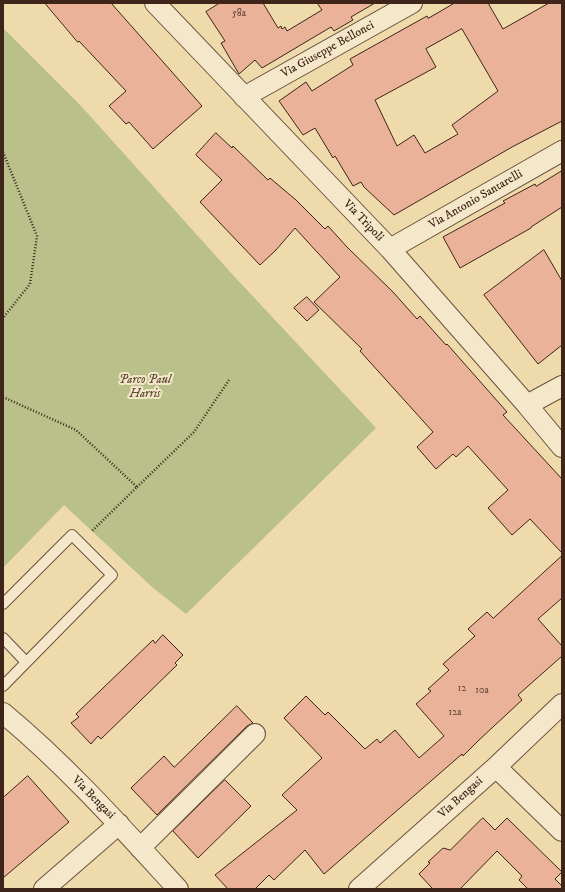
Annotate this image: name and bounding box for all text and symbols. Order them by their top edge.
house number: 58a [232,8,246,20]
street label: Via Giuseppe Bellonci [279,18,377,82]
street label: Via Antonio Santarelli [427,167,525,233]
street label: Via Tripoli [340,197,386,245]
park label: Parco Paul Harris [119,374,171,402]
house number: 12 [458,683,466,695]
house number: 10a [475,685,489,697]
house number: 12a [449,707,461,719]
street label: Via Bengasi [68,773,118,823]
street label: Via Bengasi [436,774,486,822]

